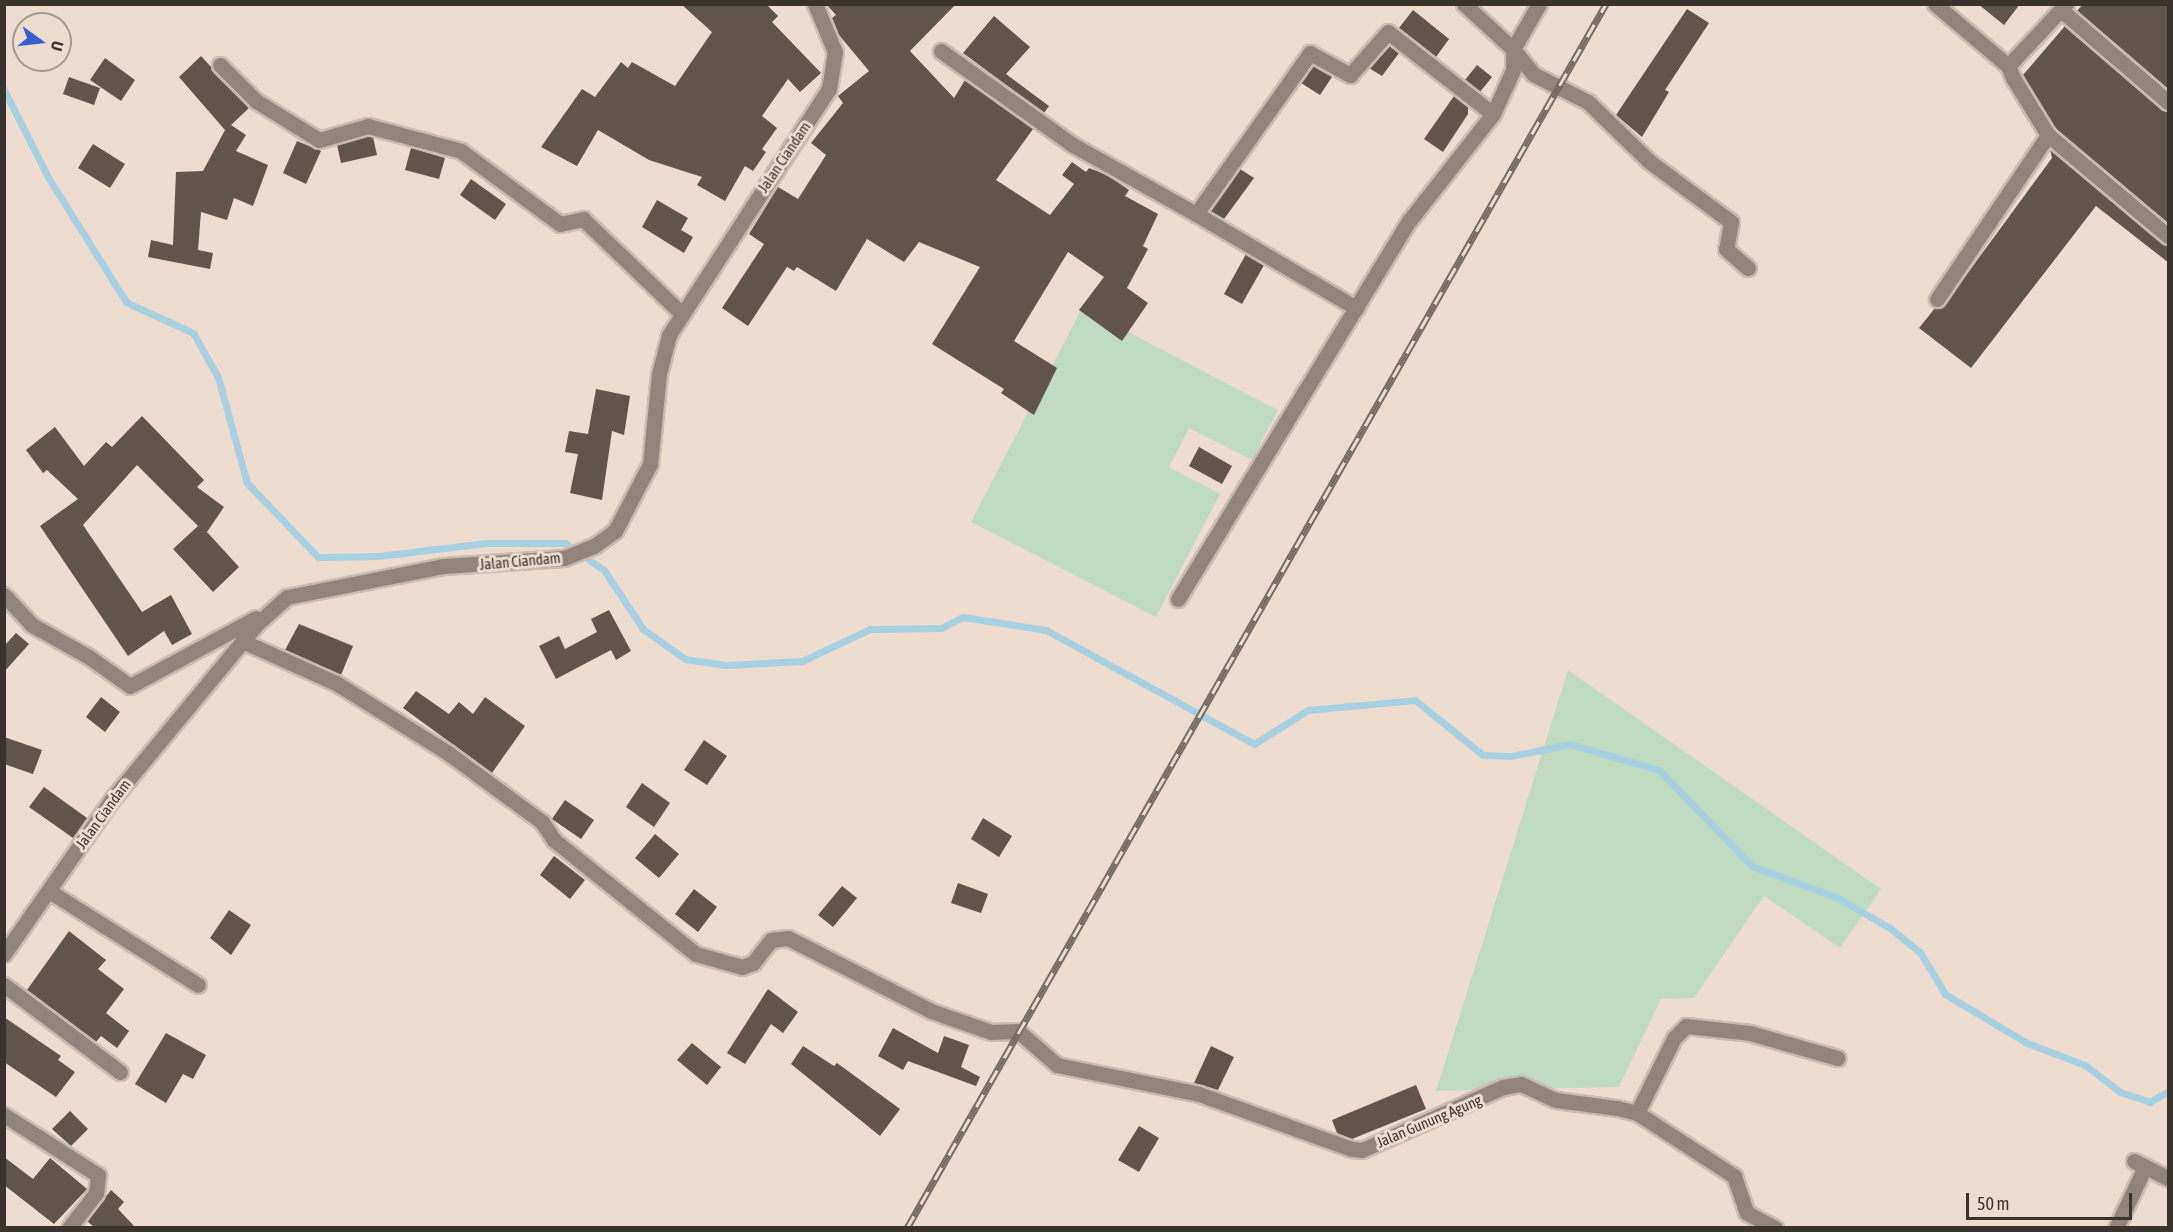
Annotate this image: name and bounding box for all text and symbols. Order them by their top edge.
north arrow [12,12,72,72]
text: U [48,39,67,53]
street label: Jalan Ciandam [754,118,814,196]
street label: Jalan Ciandam [479,548,561,574]
street label: Jalan Ciandam [72,776,134,852]
street label: Jalan Gunung Agung [1374,1091,1484,1151]
scale bar [1969,1181,2136,1219]
text: 50 m [1977,1193,2009,1214]

